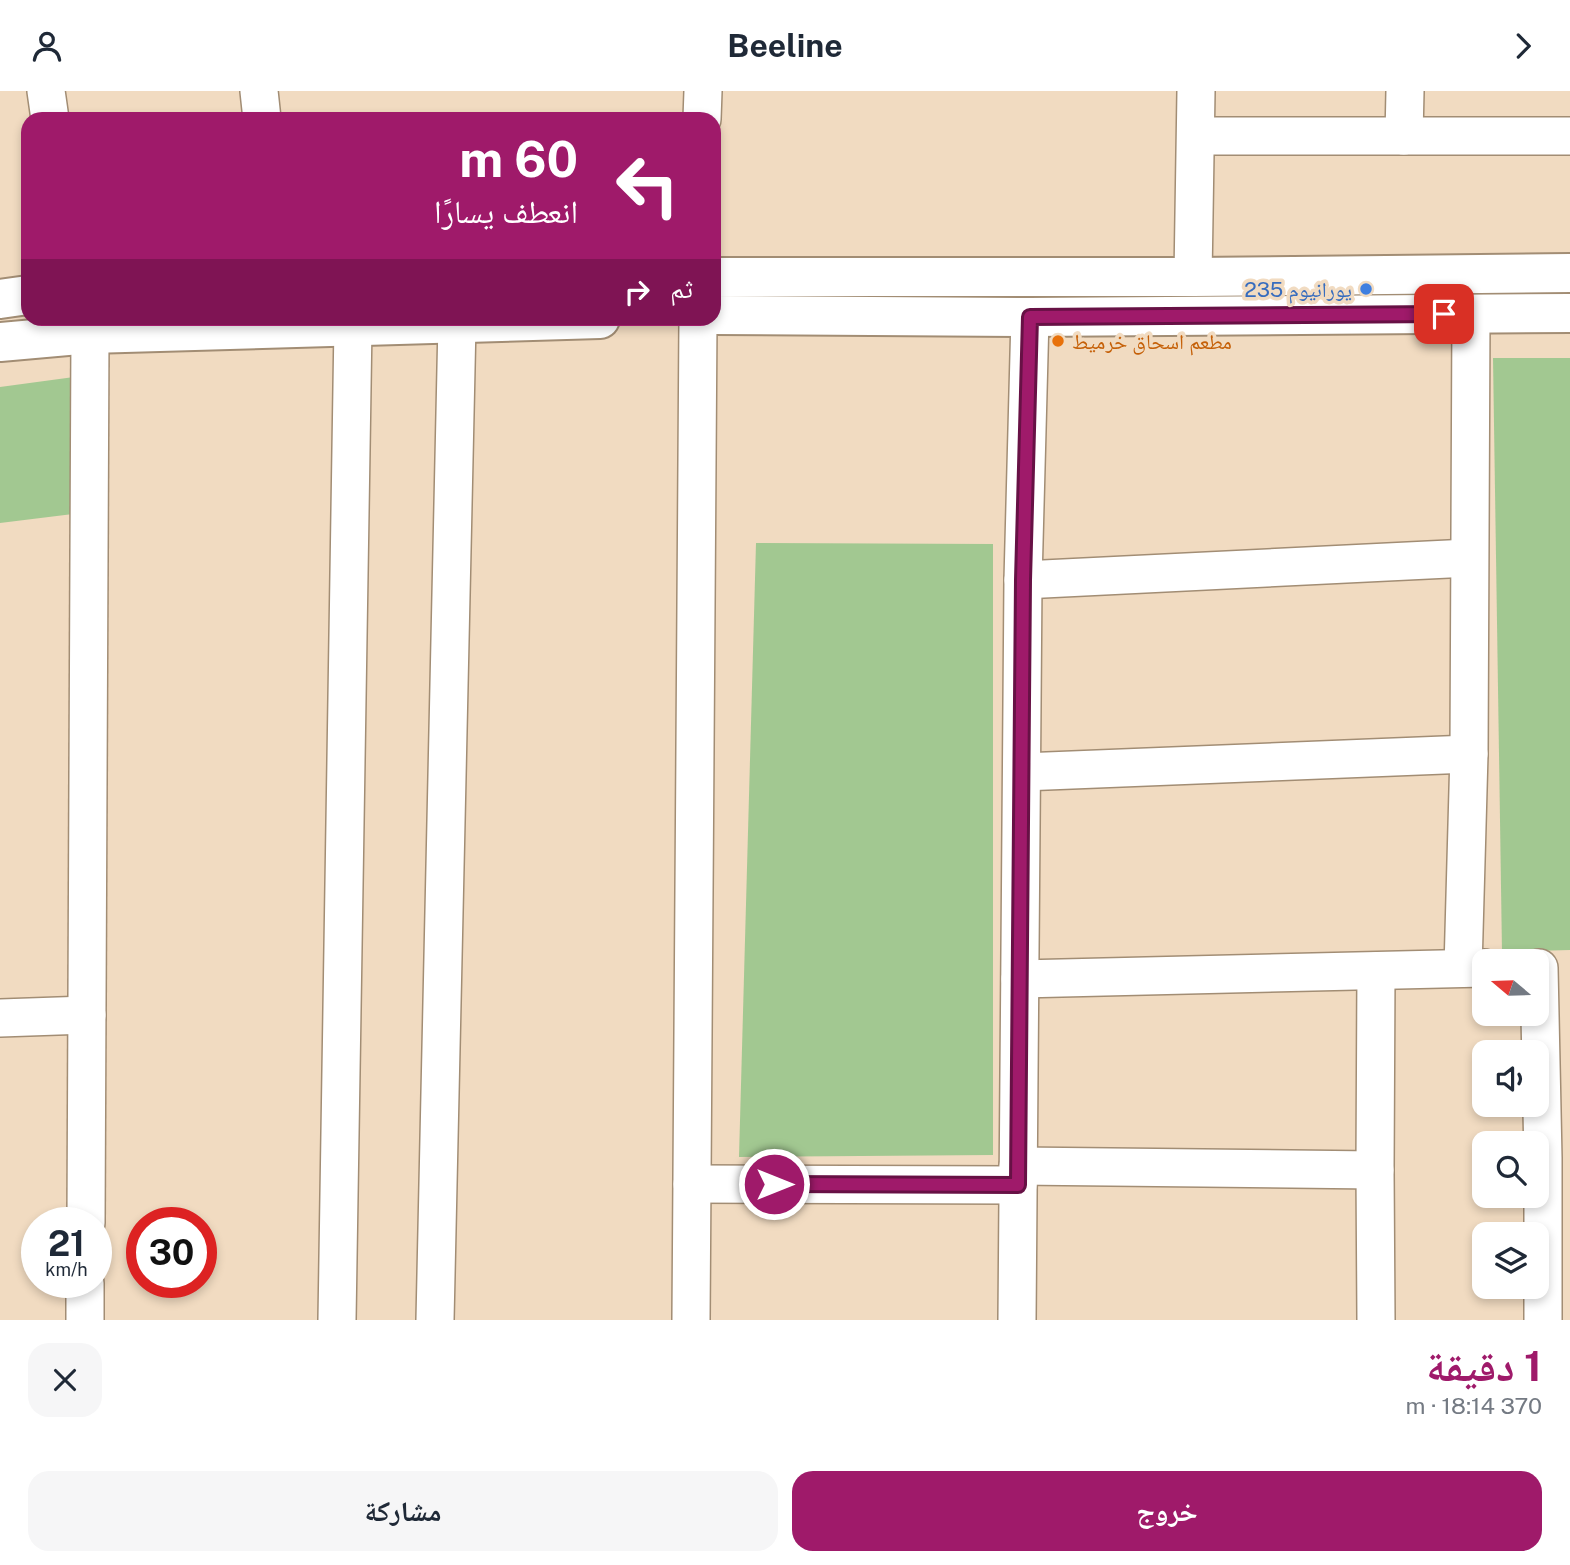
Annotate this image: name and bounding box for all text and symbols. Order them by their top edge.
icon: person [28,27,66,65]
text: Beeline [727,27,843,64]
icon: forward [1504,27,1542,65]
text: 60 m [459,130,578,188]
icon: left [602,140,693,231]
text: انعطف يسارًا [434,193,578,230]
icon: right [618,273,656,311]
text: ثم [670,273,693,304]
place label: يورانيوم 235 [1244,277,1352,304]
marker: يورانيوم 235 [1358,281,1374,297]
pin [1414,284,1474,344]
icon: arrive [1425,295,1463,333]
place label: مطعم اسحاق خرميط [1072,329,1232,356]
marker: مطعم اسحاق خرميط [1050,333,1066,349]
north arrow [1472,949,1549,1025]
map controls [1472,949,1549,1299]
button: sound [1472,1040,1549,1117]
button: search [1472,1131,1549,1208]
position arrow [737,1147,811,1221]
speed limit sign: 30 [126,1207,217,1298]
button: layers [1472,1222,1549,1299]
text: 21 [48,1223,85,1264]
text: km/h [45,1259,88,1280]
text: 1 دقيقة [1426,1341,1542,1390]
button: close [28,1343,102,1417]
text: 370 m · 18:14 [1405,1392,1542,1419]
button: مشاركة [28,1471,778,1551]
button: خروج [792,1471,1542,1551]

